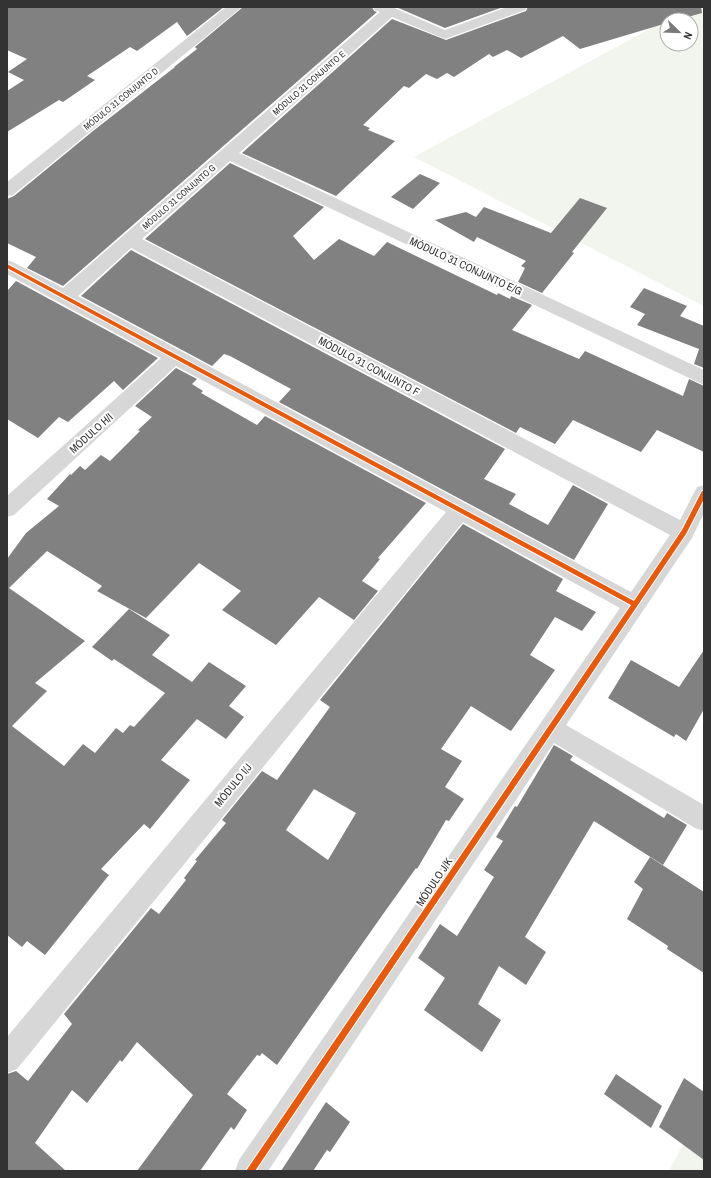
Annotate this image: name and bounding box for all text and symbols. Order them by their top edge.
north arrow [659,12,699,52]
text: N [680,30,696,42]
street label: MÓDULO 31 CONJUNTO E [270,48,348,118]
street label: MÓDULO 31 CONJUNTO D [81,65,161,133]
street label: MÓDULO 31 CONJUNTO G [140,162,218,232]
street label: MÓDULO 31 CONJUNTO E/G [407,234,525,298]
street label: MÓDULO 31 CONJUNTO F [316,333,422,399]
street label: MÓDULO H/I [66,410,116,456]
street label: MÓDULO I/J [211,761,255,809]
street label: MÓDULO J/K [413,855,455,909]

